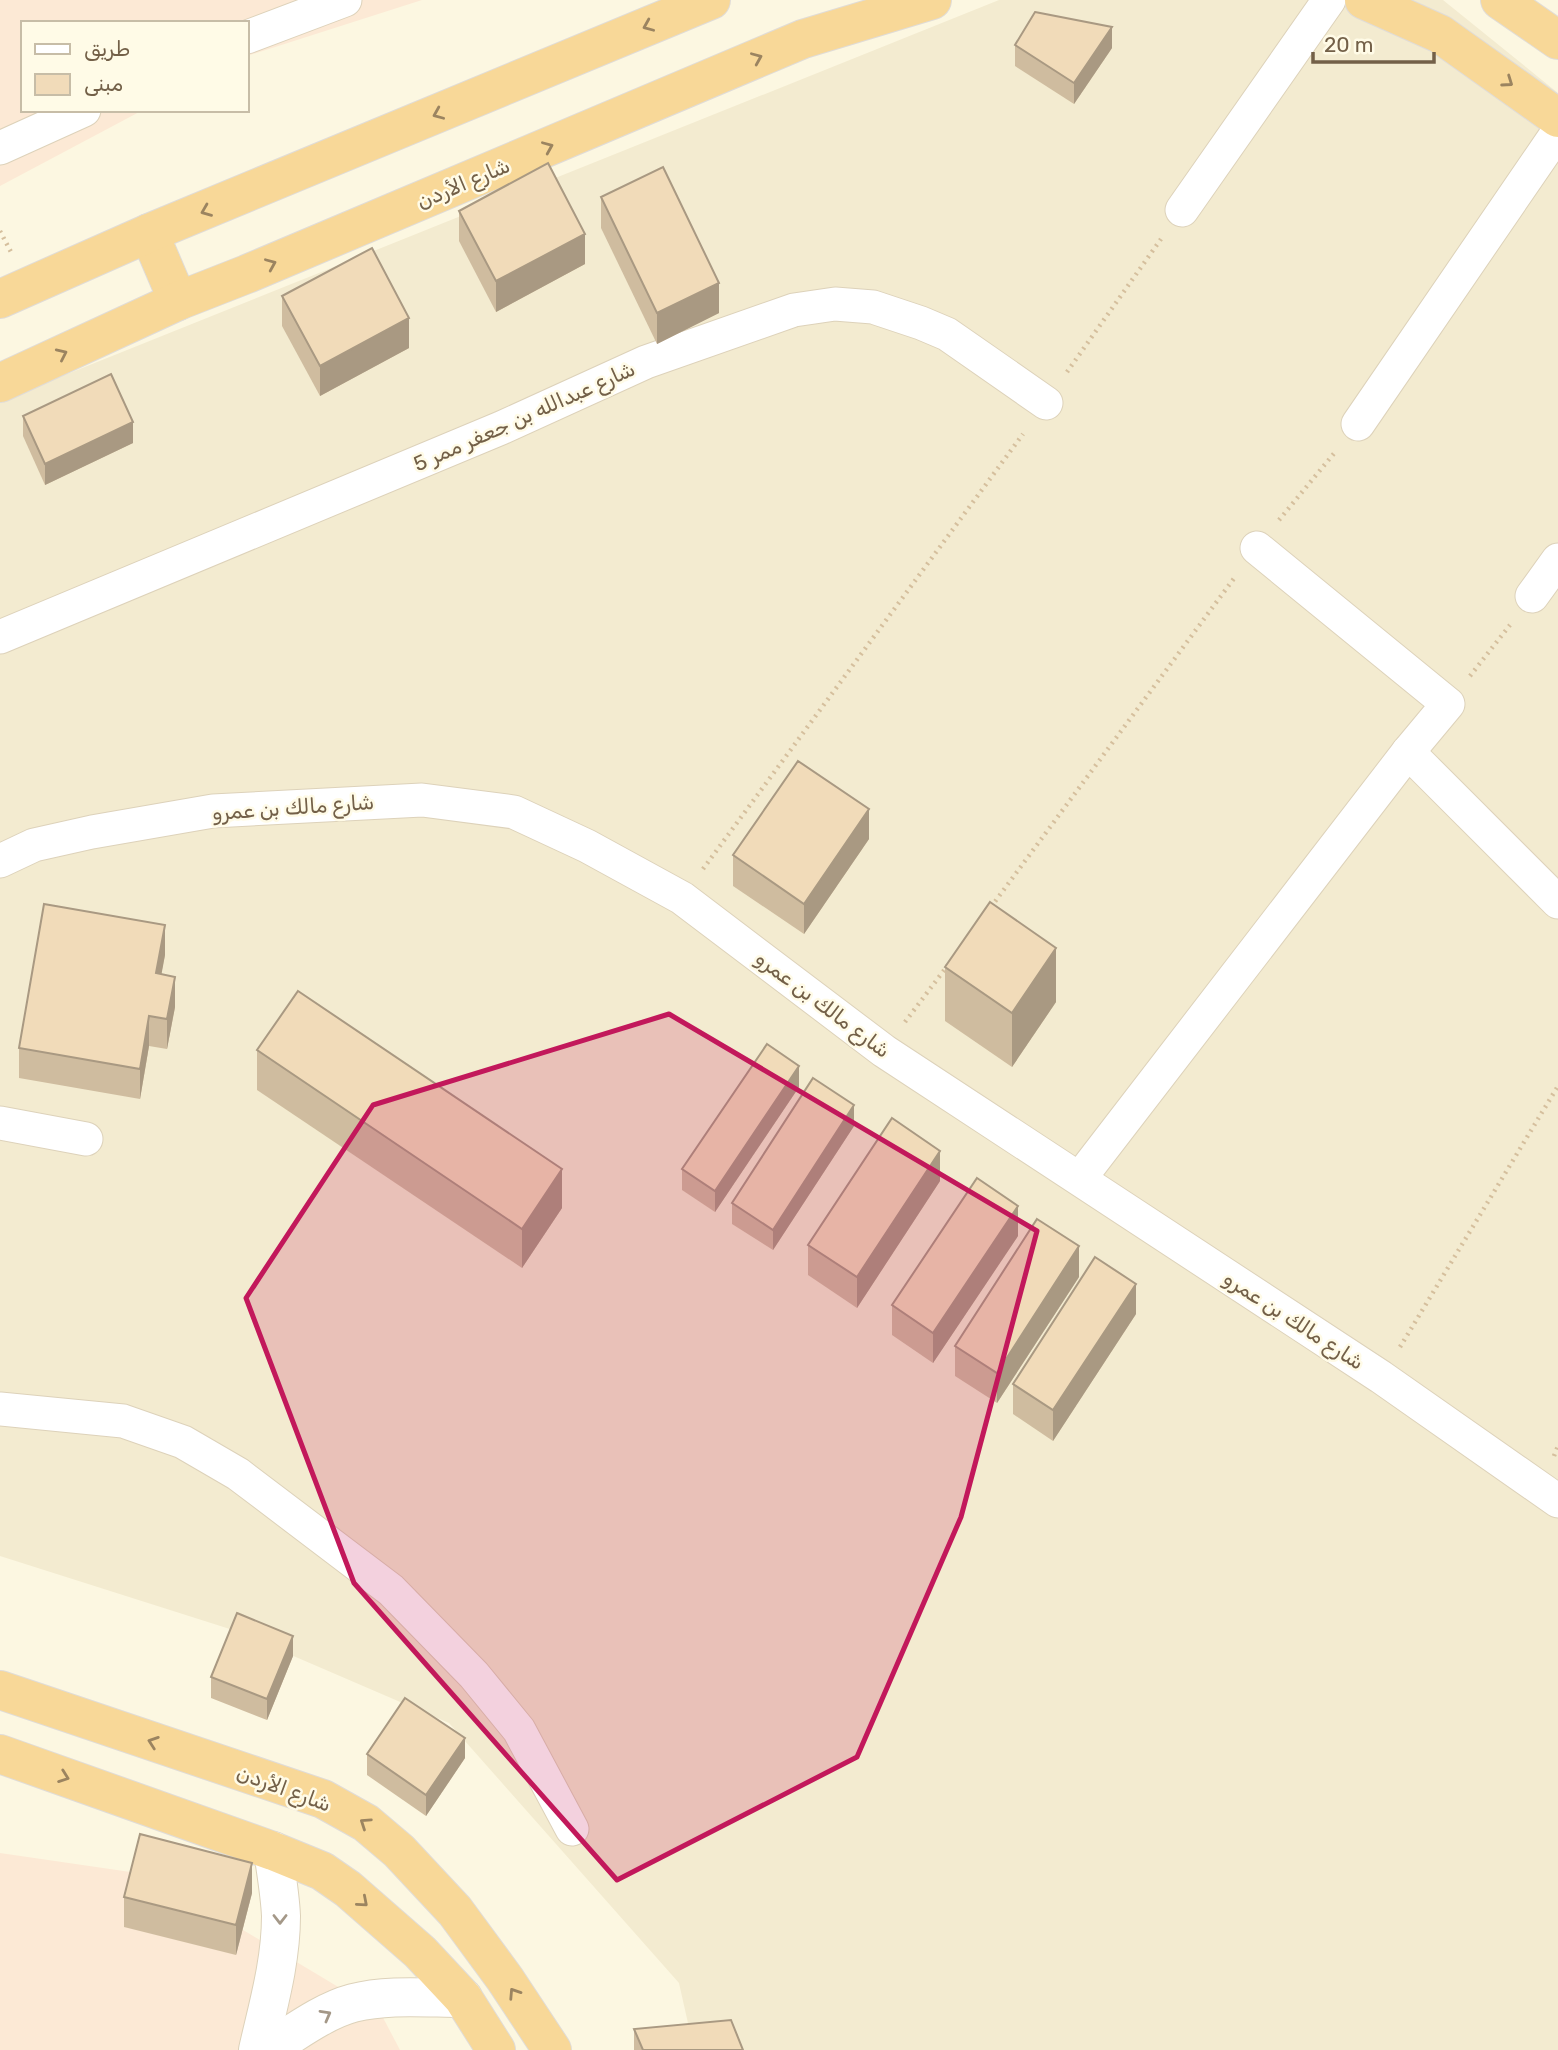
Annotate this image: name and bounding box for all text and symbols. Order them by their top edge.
one-way arrow [643,18,655,32]
legend [21,21,248,112]
scale bar [1313,21,1434,65]
text: 20 m [1324,32,1373,57]
text: طريق [84,36,130,61]
one-way arrow [750,52,763,66]
text: مبنى [84,71,123,96]
one-way arrow [1500,74,1513,87]
one-way arrow [433,106,445,120]
one-way arrow [541,141,553,155]
street label: شارع الأردن [413,152,514,216]
one-way arrow [200,203,212,217]
one-way arrow [263,258,276,272]
one-way arrow [55,348,67,362]
street label: شارع عبدالله بن جعفر ممر 5 [409,356,640,478]
street label: شارع مالك بن عمرو [211,789,375,827]
street label: شارع مالك بن عمرو [749,945,895,1064]
street label: شارع مالك بن عمرو [1218,1265,1369,1376]
one-way arrow [147,1736,160,1750]
street label: شارع الأردن [233,1759,335,1819]
one-way arrow [58,1769,70,1783]
one-way arrow [359,1818,372,1831]
one-way arrow [354,1894,367,1906]
one-way arrow [272,1914,288,1924]
one-way arrow [510,1988,523,2001]
one-way arrow [318,2010,331,2023]

